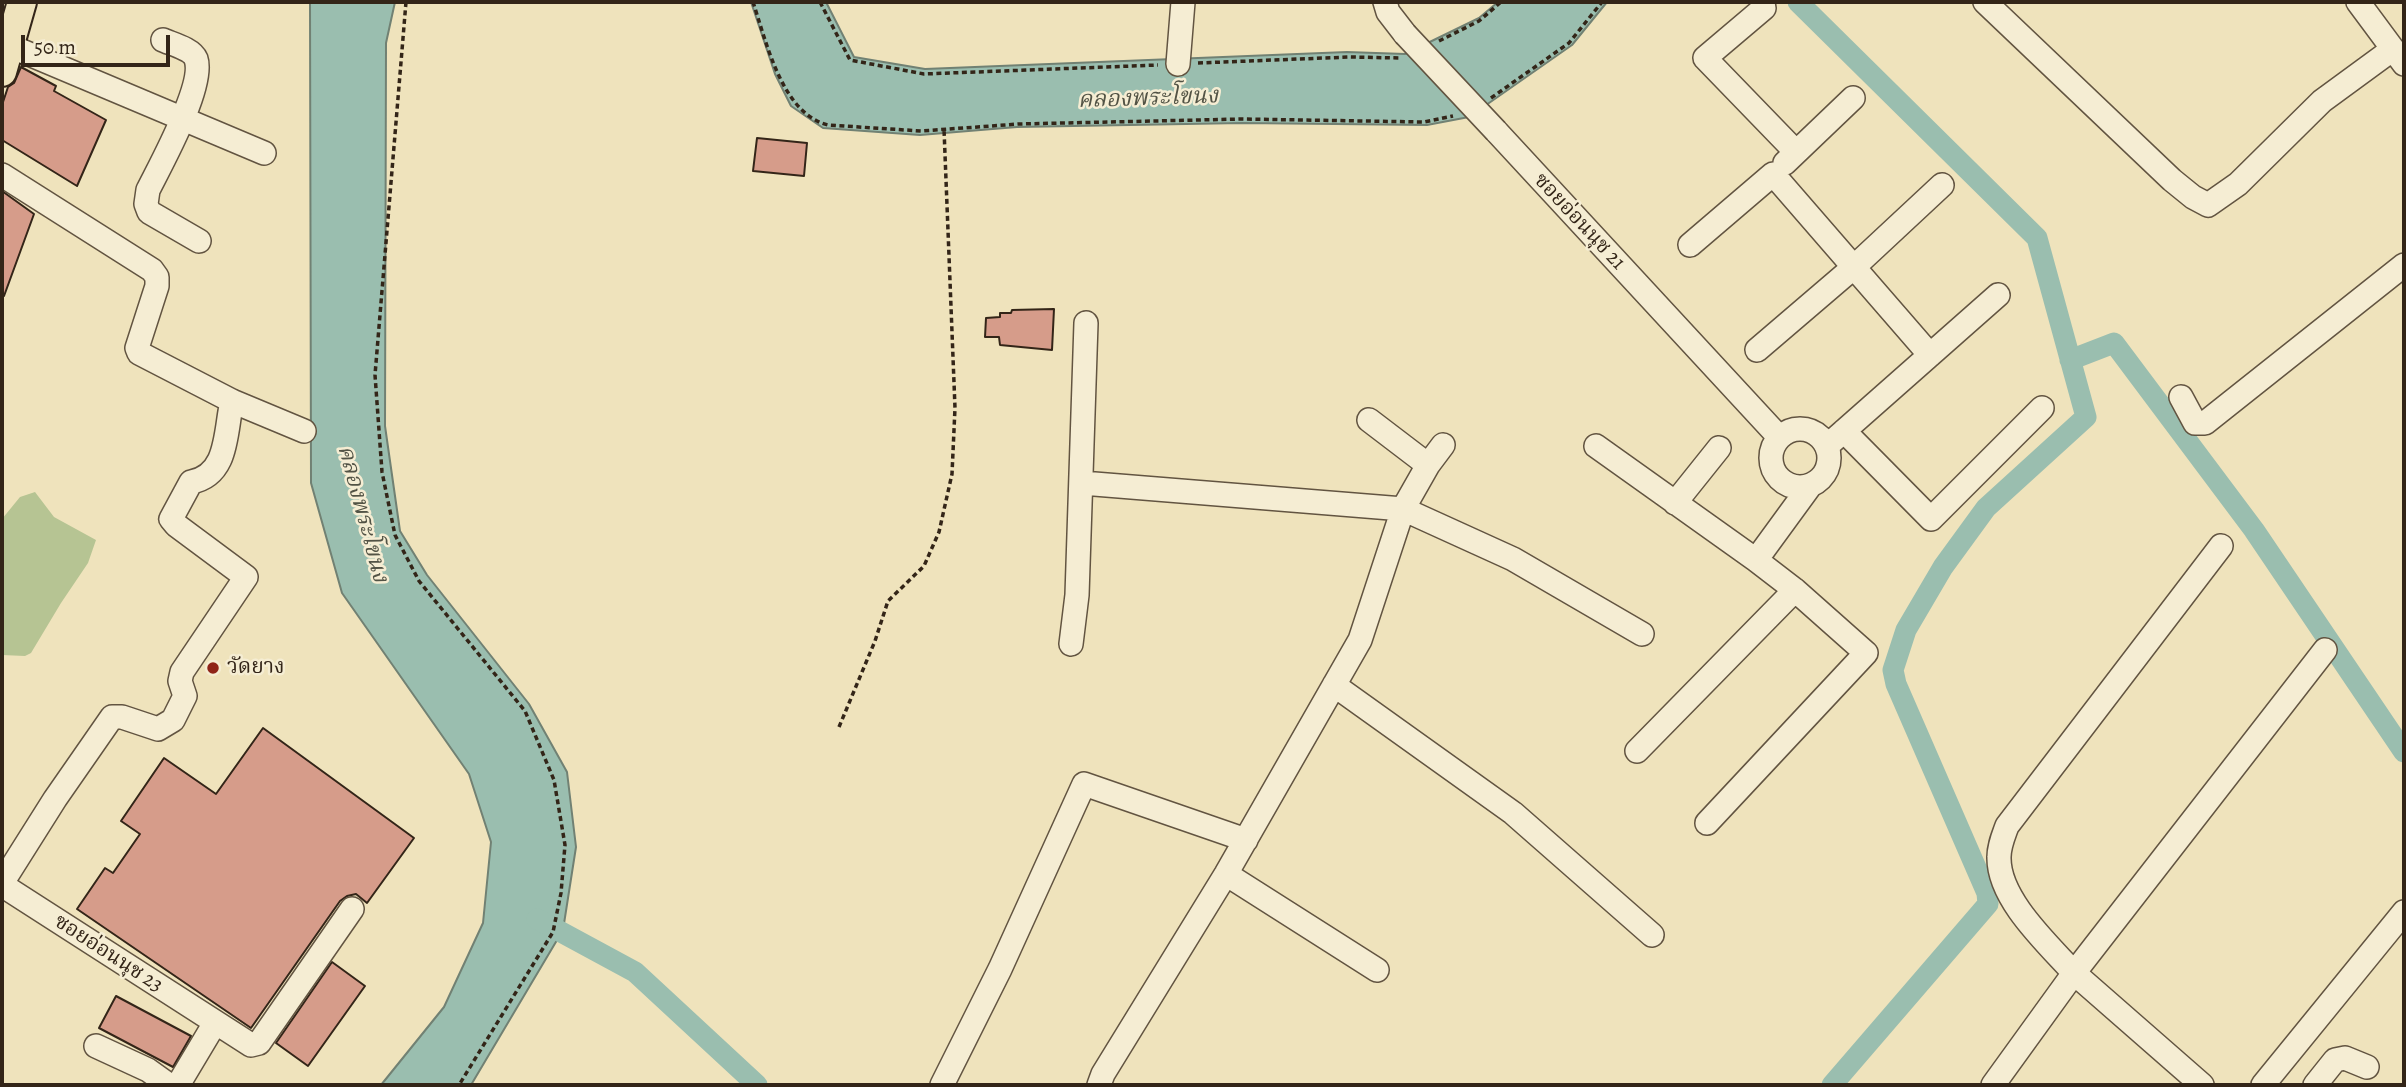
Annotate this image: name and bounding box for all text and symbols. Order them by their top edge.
scale bar [24,21,173,65]
text: 50 m [34,33,76,61]
water label: คลองพระโขนง [1077,83,1219,115]
street label: ซอยอ่อนนุช 21 [1528,168,1630,276]
water label: คลองพระโขนง [330,442,394,586]
place label: วัดยาง [227,655,285,681]
marker: วัดยาง [205,660,221,676]
street label: ซอยอ่อนนุช 23 [49,909,167,999]

